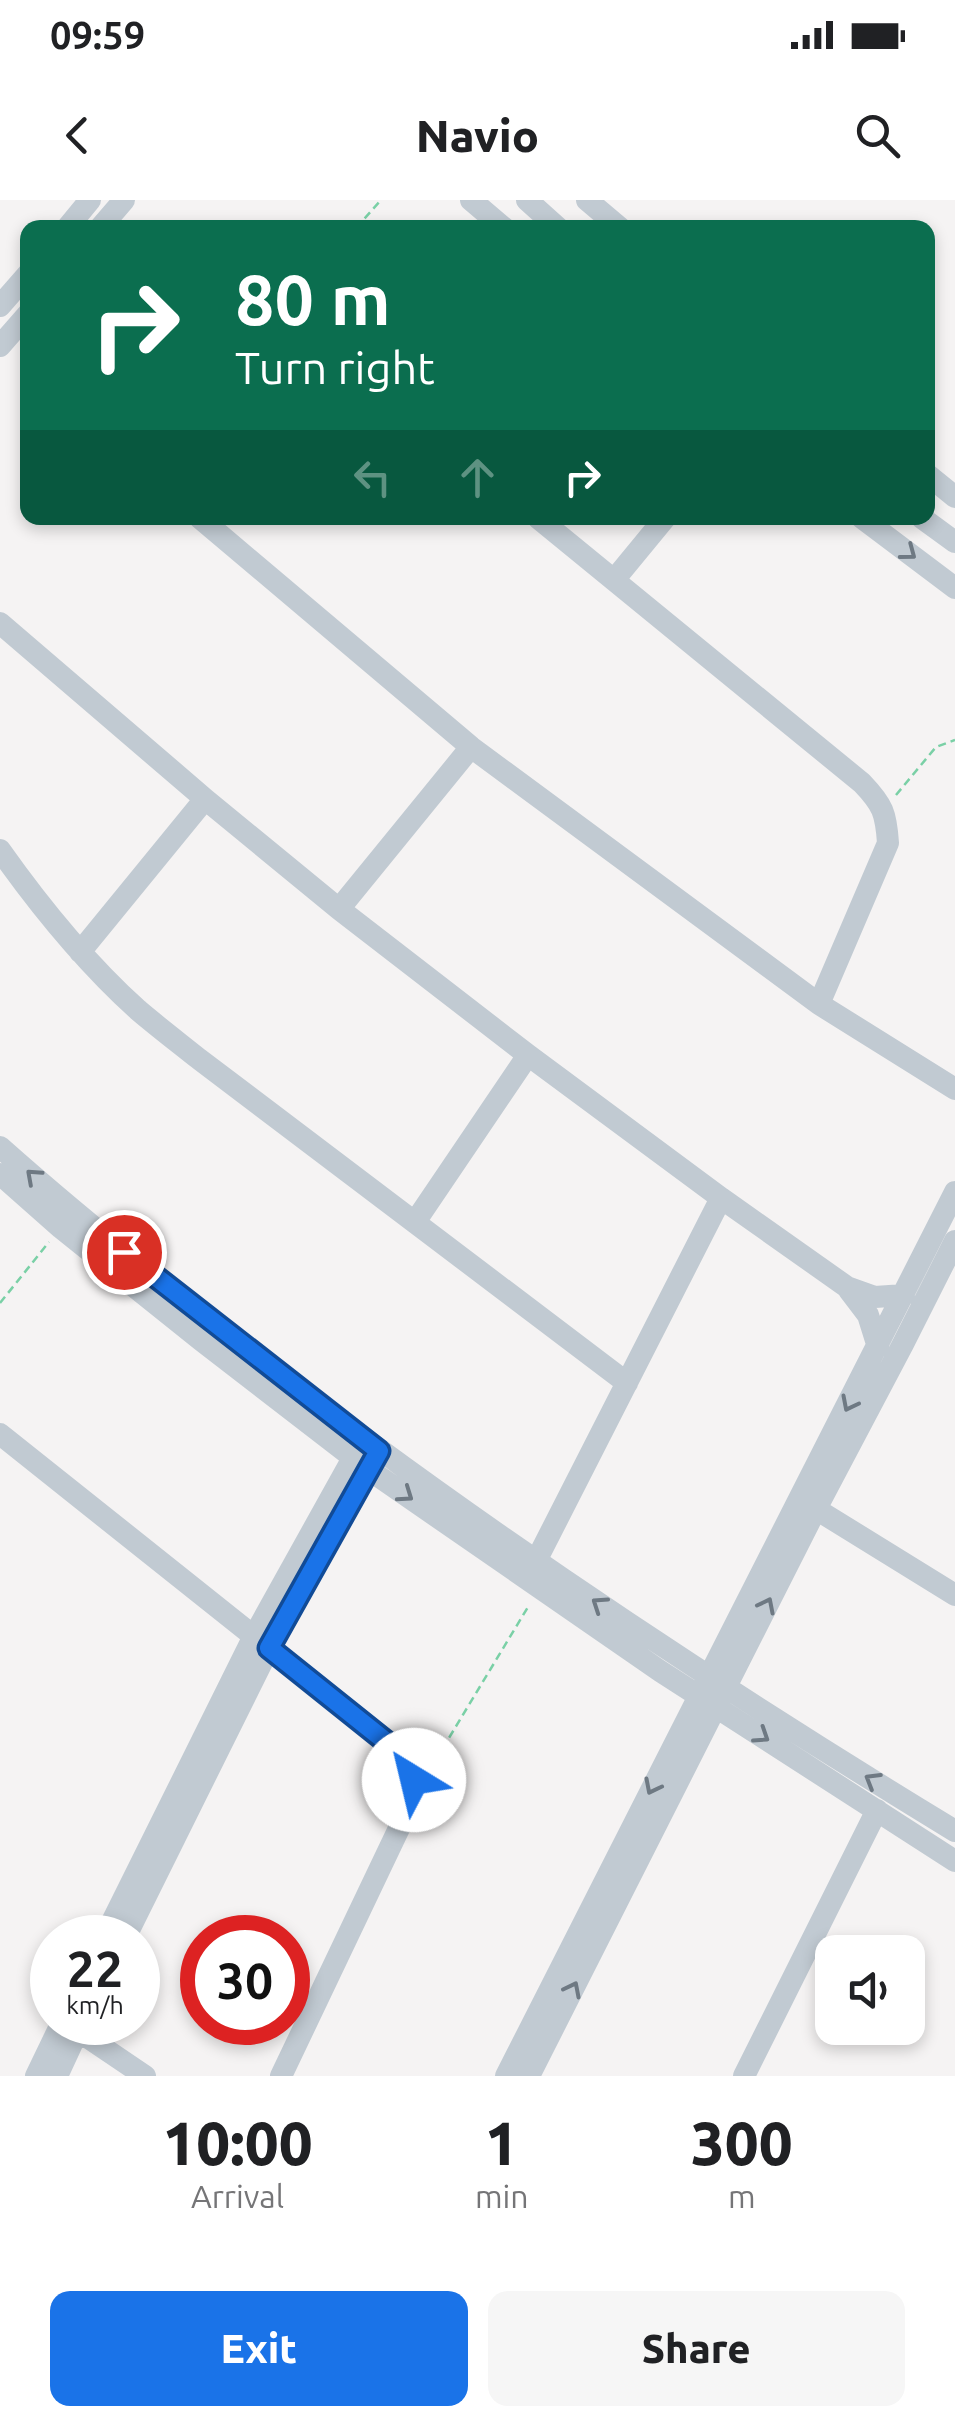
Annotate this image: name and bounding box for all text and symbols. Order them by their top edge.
text: 09:59 [50,14,145,56]
icon: back [50,108,105,163]
icon: search [850,108,905,163]
text: Navio [416,110,539,161]
icon: right [70,260,200,390]
text: 80 m [235,260,391,338]
text: Turn right [235,342,435,393]
icon: left [345,450,400,505]
icon: ahead [450,450,505,505]
icon: right [555,450,610,505]
one-way arrow [898,541,916,558]
one-way arrow [26,1170,45,1188]
pin [82,1210,167,1295]
icon: arrive [97,1225,152,1280]
one-way arrow [841,1394,861,1412]
one-way arrow [394,1483,413,1501]
one-way arrow [755,1597,775,1615]
one-way arrow [591,1598,610,1616]
one-way arrow [751,1723,769,1742]
position arrow [362,1728,466,1832]
one-way arrow [865,1773,883,1792]
one-way arrow [645,1776,664,1794]
speed limit sign: 30 [180,1915,310,2045]
map controls [815,1935,925,2045]
button: sound [815,1935,925,2045]
text: 22 [67,1940,123,1996]
one-way arrow [561,1981,581,1999]
text: km/h [66,1991,124,2019]
text: 10:00 [162,2109,313,2176]
text: 1 [485,2109,519,2176]
text: 300 [691,2109,793,2176]
text: Arrival [191,2178,284,2214]
text: min [475,2178,529,2214]
text: m [728,2178,756,2214]
button: Exit [50,2291,468,2406]
button: Share [488,2291,905,2406]

